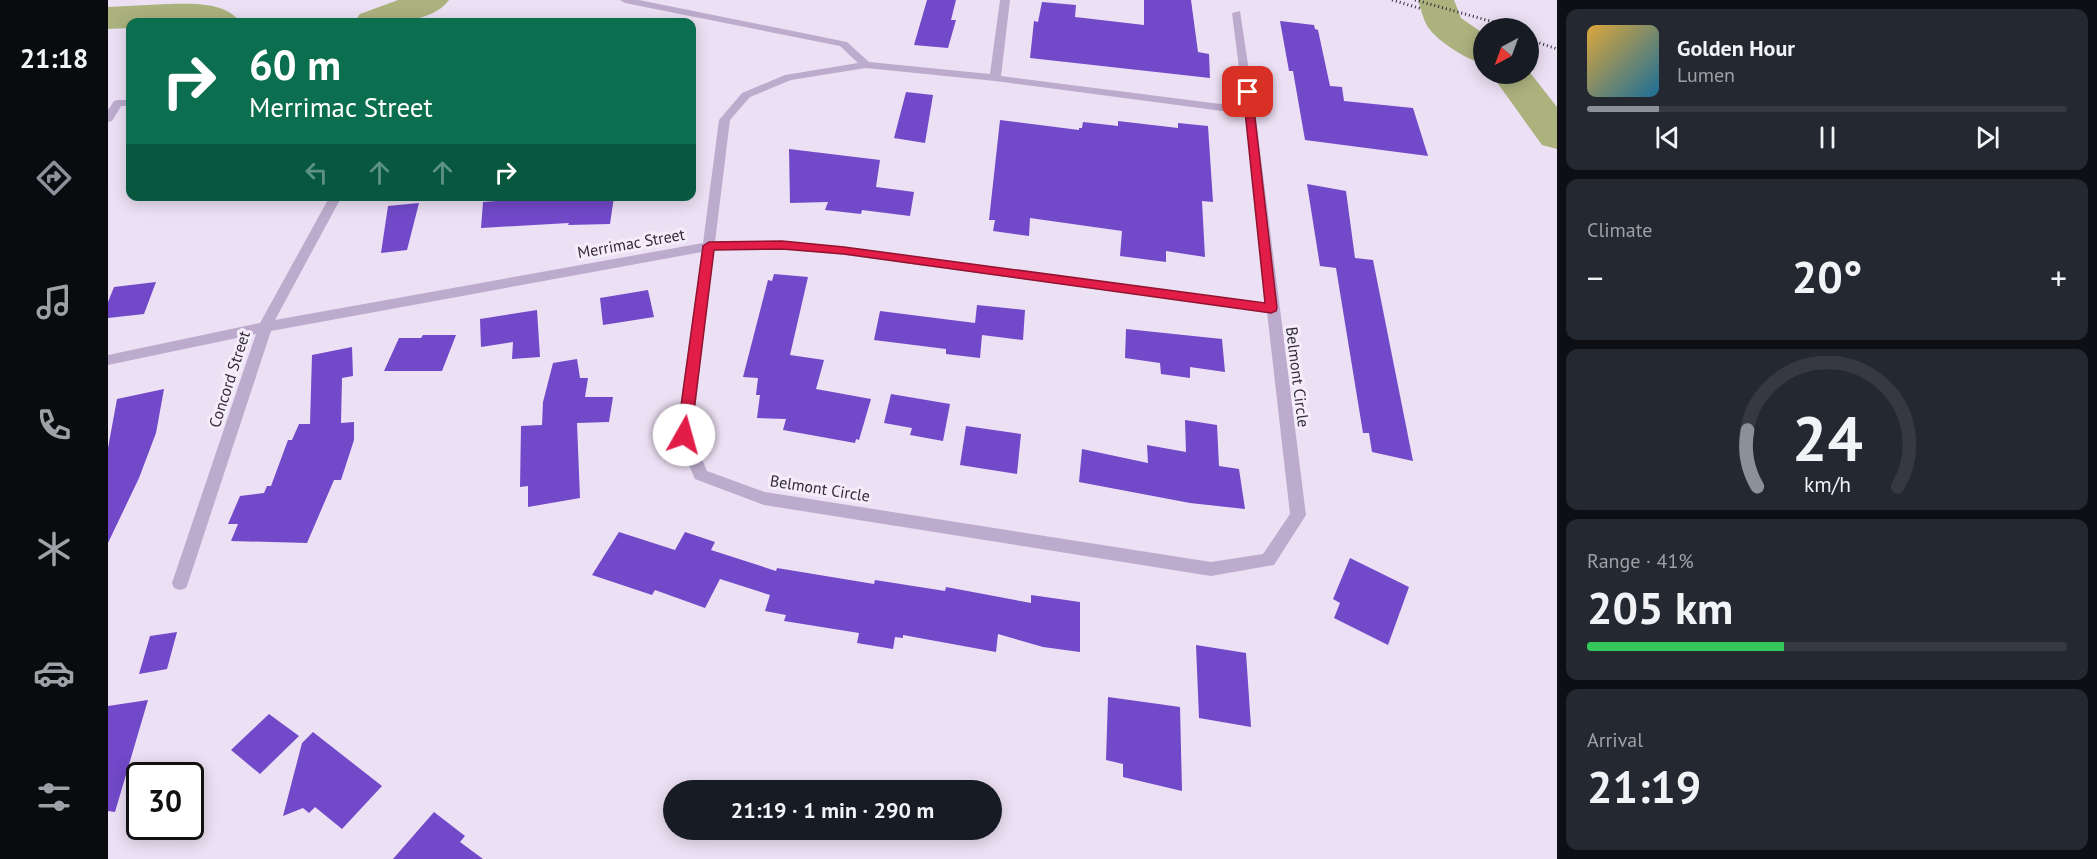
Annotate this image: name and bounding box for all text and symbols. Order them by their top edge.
north arrow [1473,18,1539,84]
map controls [1473,18,1539,84]
text: Golden Hour [1677,34,1795,62]
text: 60 m [249,37,341,92]
text: 21:18 [20,41,88,75]
icon: right [150,42,228,120]
text: Lumen [1677,62,1735,88]
pin [1222,66,1273,117]
icon: arrive [1231,75,1264,108]
text: Merrimac Street [249,90,433,124]
icon: previous [1651,121,1684,154]
icon: pause [1811,121,1844,154]
icon: next [1971,121,2004,154]
icon: left [300,156,333,189]
icon: ahead [363,156,396,189]
icon: ahead [426,156,459,189]
icon: right [489,156,522,189]
icon: directions [33,157,75,199]
text: Climate [1587,217,1653,243]
street label: Merrimac Street [576,224,687,262]
text: 20° [1792,247,1862,305]
text: − [1587,256,1604,299]
text: + [2050,256,2067,299]
icon: music [33,281,75,323]
street label: Belmont Circle [1282,326,1314,428]
street label: Concord Street [204,328,254,430]
text: 24 [1792,397,1862,478]
position arrow [652,403,716,467]
icon: phone [33,404,75,446]
street label: Belmont Circle [769,470,871,506]
text: km/h [1803,470,1850,498]
icon: climate [33,528,75,570]
text: Range · 41% [1587,548,1694,574]
text: 205 km [1587,578,1733,636]
icon: car [33,652,75,694]
text: Arrival [1587,727,1643,753]
text: 21:19 [1587,757,1701,815]
speed limit sign: 30 [126,762,204,840]
icon: filters [33,776,75,818]
text: 21:19 · 1 min · 290 m [731,796,934,824]

